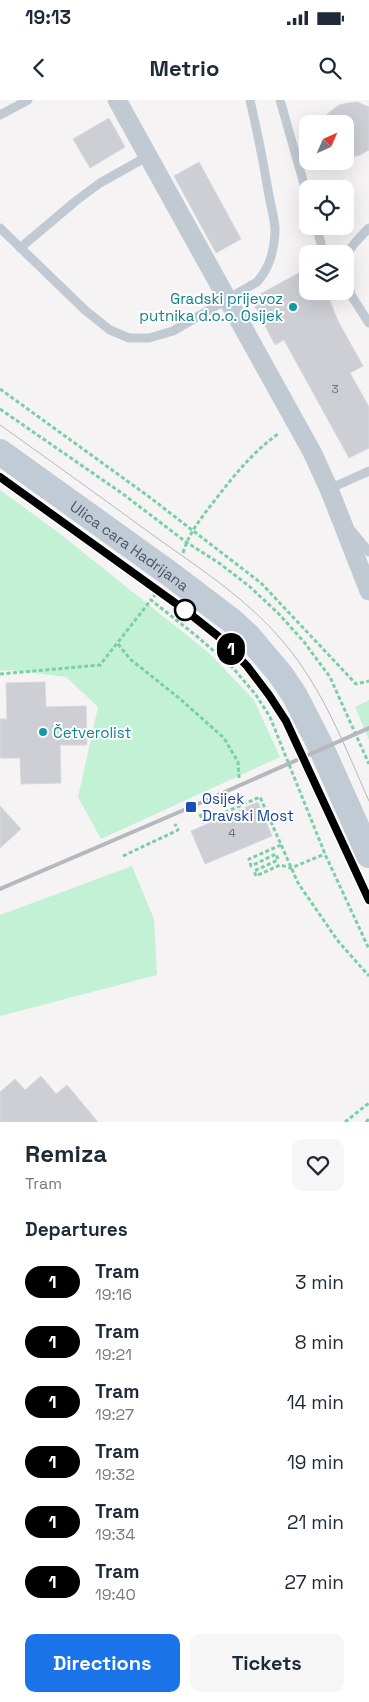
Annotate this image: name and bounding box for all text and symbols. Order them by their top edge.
text: 19:13 [25,5,71,30]
icon: back [25,54,53,82]
text: Metrio [150,54,219,82]
icon: search [316,54,344,82]
north arrow [299,115,354,170]
map controls [299,115,354,300]
button: locate [299,180,354,235]
button: layers [299,245,354,300]
place label: Gradski prijevoz putnika d.o.o. Osijek [139,289,283,325]
marker: Gradski prijevoz putnika d.o.o. Osijek [287,301,299,313]
house number: 3 [331,381,339,397]
street label: Ulica cara Hadrijana [67,496,193,595]
unlabelled marker [174,599,196,621]
line badge: 1 [215,633,247,665]
text: 1 [227,637,235,660]
place label: Četverolist [53,723,132,742]
marker: Četverolist [37,726,49,738]
place label: Osijek Dravski Most [202,789,294,825]
marker: Osijek Dravski Most [184,800,198,814]
house number: 4 [228,825,236,841]
text: Remiza [25,1138,107,1169]
button: heart [292,1139,344,1191]
text: Tram [25,1173,62,1194]
text: Departures [25,1217,128,1242]
text: Tram [95,1259,139,1284]
text: 1 [48,1270,57,1293]
text: 3 min [295,1270,344,1295]
text: 19:16 [95,1284,132,1305]
text: Tram [95,1319,139,1344]
text: 1 [48,1330,57,1353]
text: 8 min [295,1330,344,1355]
text: 19:21 [95,1344,132,1365]
text: Tram [95,1379,139,1404]
text: 1 [48,1390,57,1413]
text: 14 min [287,1390,344,1415]
text: 19:27 [95,1404,134,1425]
text: Tram [95,1439,139,1464]
text: 1 [48,1450,57,1473]
text: 19 min [287,1450,344,1475]
text: 19:32 [95,1464,135,1485]
text: Tram [95,1499,139,1524]
text: 1 [48,1510,57,1533]
text: 21 min [287,1510,344,1535]
text: 19:34 [95,1524,135,1545]
text: Tram [95,1559,139,1584]
text: 1 [48,1570,57,1593]
text: 27 min [284,1570,344,1595]
text: 19:40 [95,1584,136,1605]
button: Directions [25,1634,180,1692]
button: Tickets [190,1634,344,1692]

